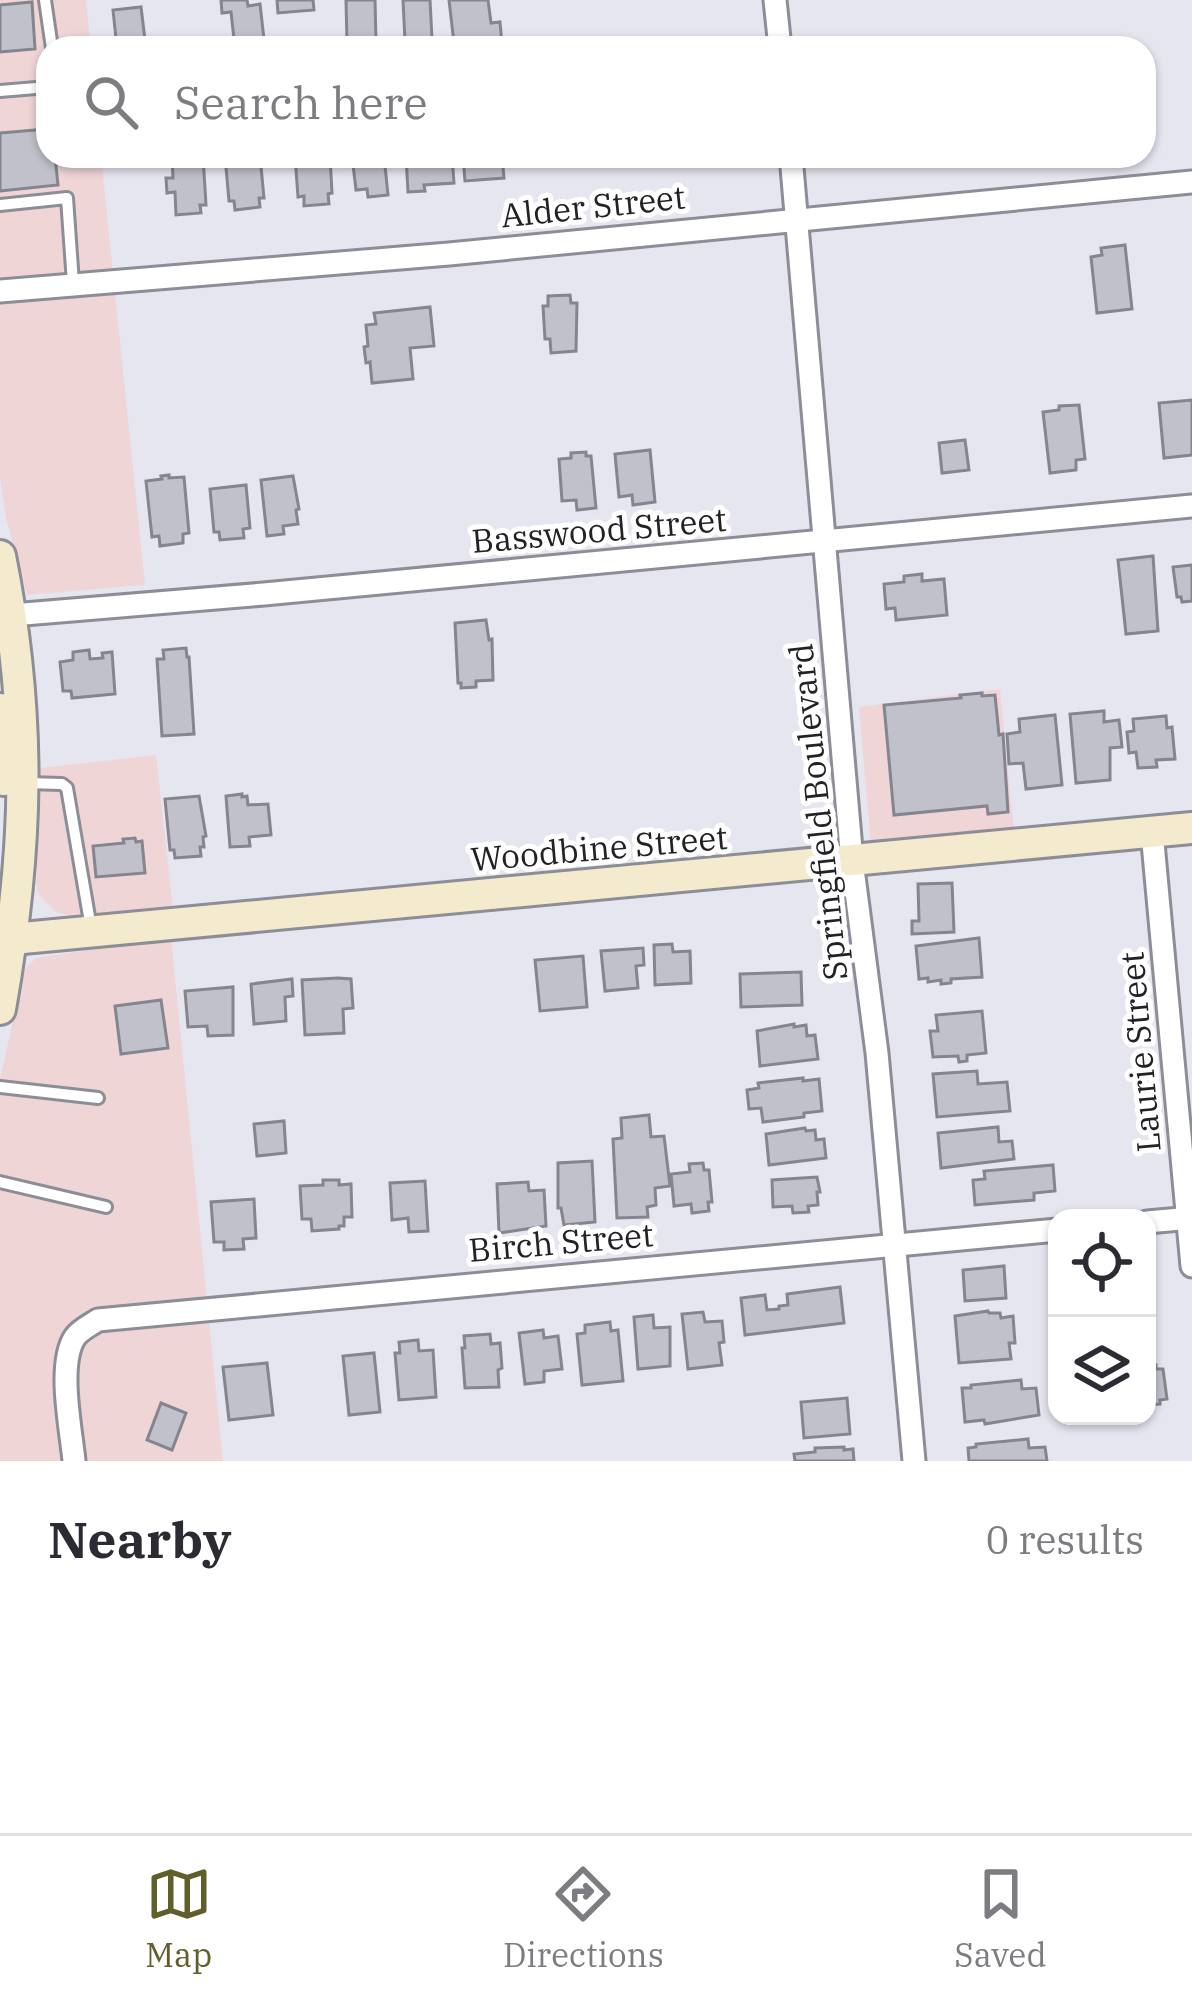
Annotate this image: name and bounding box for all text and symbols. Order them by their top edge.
search box [36,36,1156,168]
icon: search [78,69,144,135]
text: Search here [174,73,428,131]
street label: Alder Street [499,174,687,237]
street label: Basswood Street [470,497,728,562]
street label: Springfield Boulevard [778,642,857,983]
street label: Woodbine Street [469,815,729,880]
street label: Laurie Street [1109,950,1170,1154]
map controls [1048,1209,1156,1425]
button: locate [1048,1209,1156,1317]
street label: Birch Street [467,1212,655,1271]
button: layers [1048,1317,1156,1425]
text: Nearby [48,1506,232,1572]
text: 0 results [986,1514,1144,1565]
tab: Map [145,1861,212,1976]
tab: Directions [503,1861,664,1976]
tab: Saved [954,1861,1047,1976]

